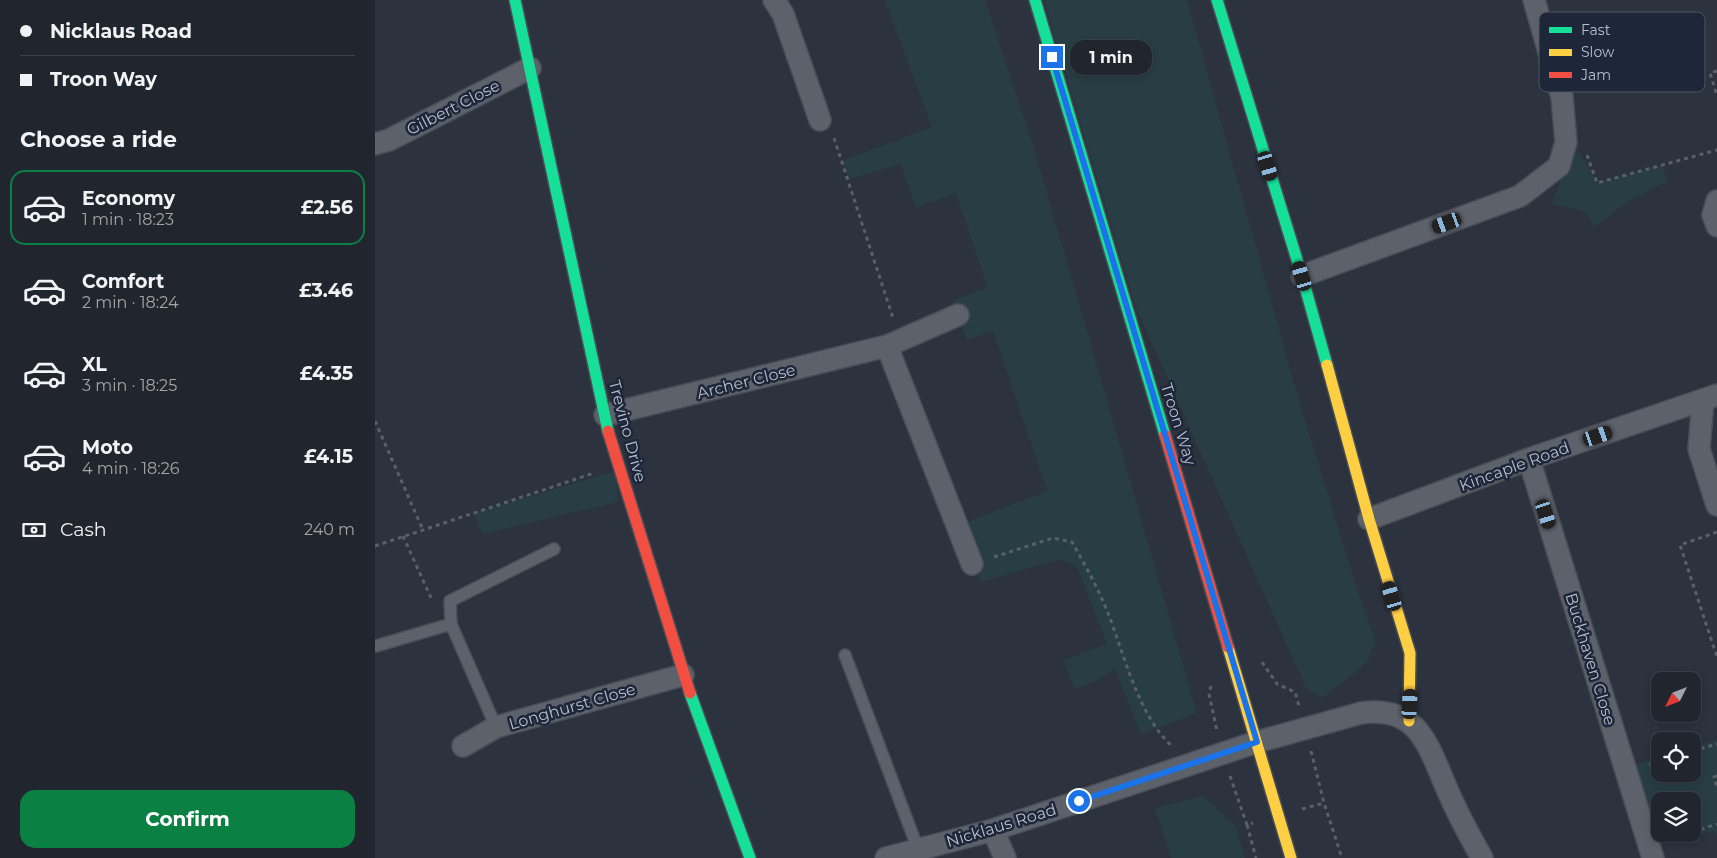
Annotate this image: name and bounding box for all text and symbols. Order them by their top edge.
legend [1539,12,1705,92]
text: Nicklaus Road [50,20,192,43]
text: Fast [1581,21,1611,39]
callout: 1 min [1069,40,1152,74]
text: Slow [1581,43,1615,61]
route end [1041,46,1063,68]
text: 1 min [1089,48,1133,67]
text: Jam [1580,66,1611,84]
text: Troon Way [50,68,157,91]
street label: Gilbert Close [403,76,503,139]
text: Choose a ride [20,126,177,153]
car [1256,149,1279,183]
icon: car [22,185,67,230]
text: Economy [82,187,175,210]
text: £2.56 [301,196,353,219]
text: 1 min · 18:23 [82,210,174,229]
car [1430,211,1463,235]
car [1290,259,1313,293]
icon: car [22,268,67,313]
text: Comfort [82,270,164,293]
text: £3.46 [299,279,353,302]
text: 2 min · 18:24 [82,293,178,312]
icon: car [22,351,67,396]
text: XL [82,353,107,376]
street label: Archer Close [695,360,797,403]
text: £4.35 [300,362,353,385]
text: 3 min · 18:25 [82,376,177,395]
street label: Trevino Drive [605,378,650,484]
street label: Troon Way [1157,381,1200,468]
car [1581,424,1614,448]
icon: car [22,434,67,479]
text: Moto [82,436,133,459]
street label: Kincaple Road [1457,438,1572,495]
text: £4.15 [304,445,353,468]
text: 4 min · 18:26 [82,459,179,478]
car [1534,497,1557,531]
icon: cash [20,516,48,544]
text: Cash [60,518,107,541]
text: 240 m [304,520,355,539]
car [1380,579,1403,613]
street label: Buckhaven Close [1561,591,1620,728]
north arrow [1651,672,1701,722]
map controls [1651,672,1701,842]
street label: Longhurst Close [507,679,638,734]
car [1401,689,1418,719]
button: locate [1651,732,1701,782]
button: Confirm [20,790,355,848]
route start [1068,790,1090,812]
button: layers [1651,792,1701,842]
street label: Nicklaus Road [944,800,1058,851]

